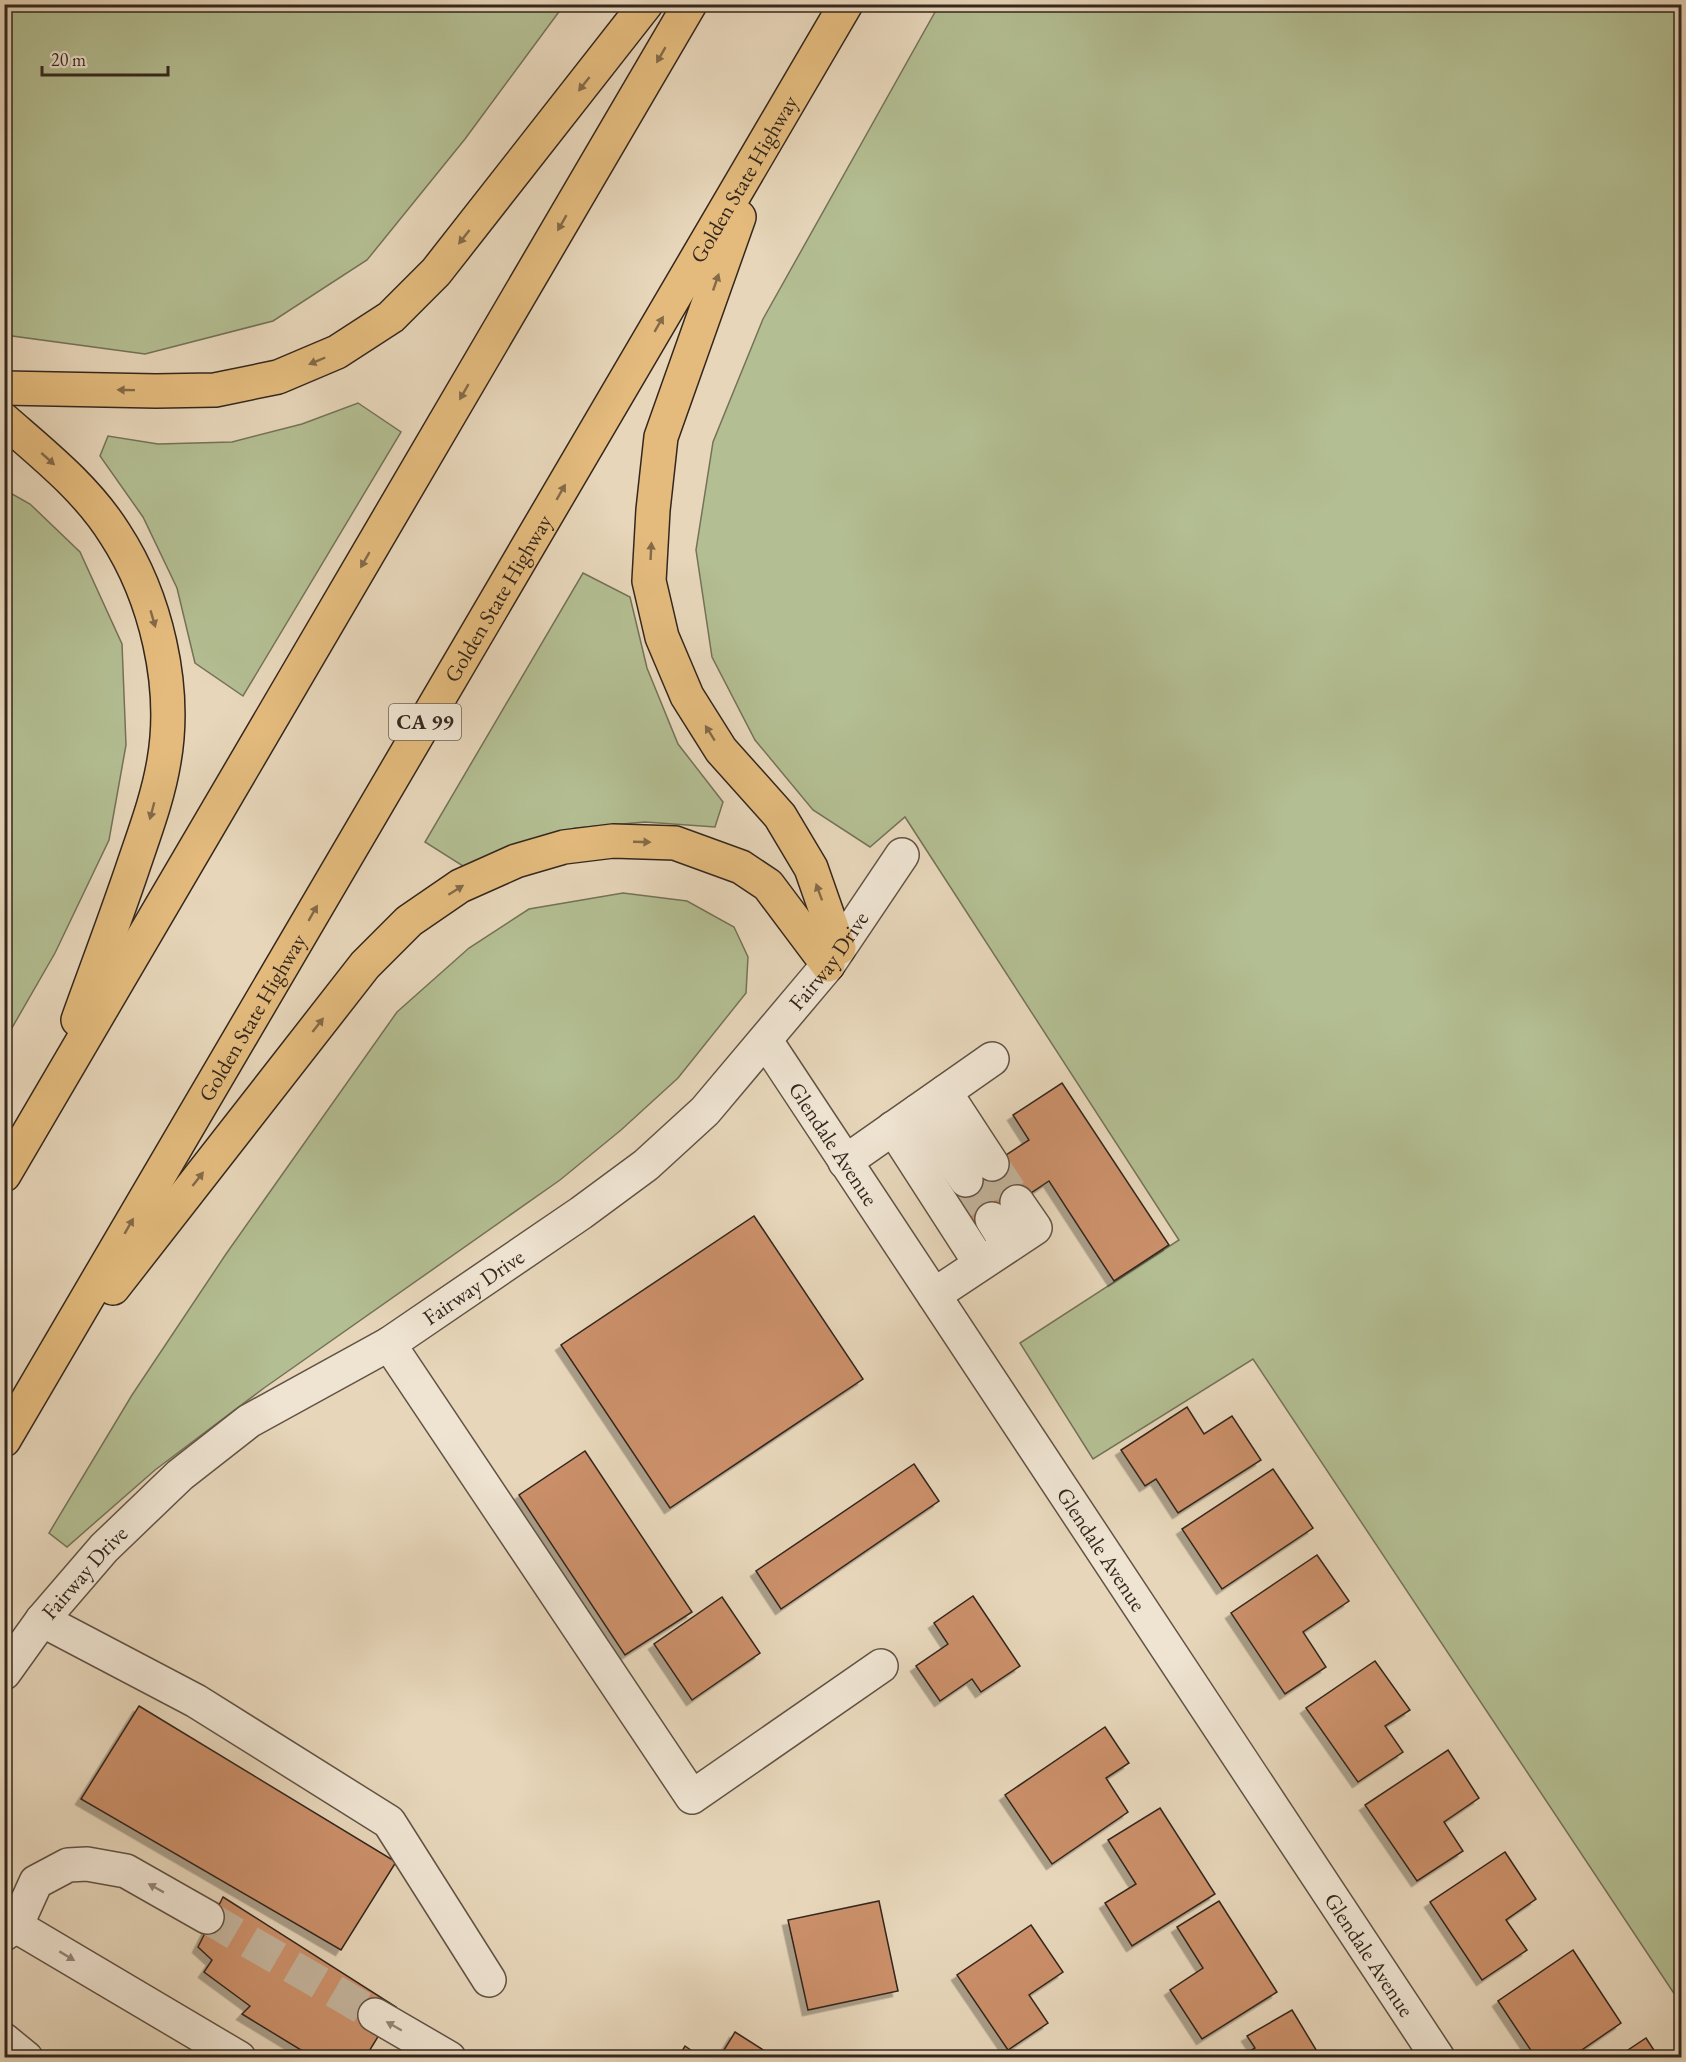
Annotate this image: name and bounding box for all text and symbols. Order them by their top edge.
scale bar [42,39,168,77]
one-way arrow [655,47,666,63]
text: 20 m [51,48,86,71]
one-way arrow [579,76,591,91]
street label: Golden State Highway [683,89,805,268]
one-way arrow [557,215,567,232]
one-way arrow [457,229,470,245]
one-way arrow [711,273,721,291]
one-way arrow [654,316,665,332]
one-way arrow [307,356,325,366]
one-way arrow [458,384,469,400]
one-way arrow [117,386,136,395]
one-way arrow [40,452,55,465]
one-way arrow [555,484,566,500]
street label: Golden State Highway [438,509,559,688]
one-way arrow [646,542,655,561]
one-way arrow [360,552,370,569]
one-way arrow [149,611,158,629]
road number: CA 99 [389,704,461,740]
one-way arrow [705,725,716,741]
one-way arrow [146,802,156,820]
one-way arrow [632,837,651,846]
one-way arrow [814,883,824,901]
one-way arrow [447,884,464,895]
one-way arrow [308,904,318,921]
street label: Fairway Drive [782,905,875,1016]
street label: Golden State Highway [192,928,313,1107]
one-way arrow [311,1017,324,1033]
street label: Glendale Avenue [782,1076,885,1212]
one-way arrow [191,1171,204,1187]
one-way arrow [124,1218,135,1234]
street label: Fairway Drive [417,1242,530,1332]
street label: Glendale Avenue [1050,1482,1153,1617]
street label: Fairway Drive [35,1519,134,1626]
one-way arrow [148,1883,164,1894]
street label: Glendale Avenue [1318,1887,1421,2023]
one-way arrow [59,1950,75,1961]
one-way arrow [386,2021,402,2032]

